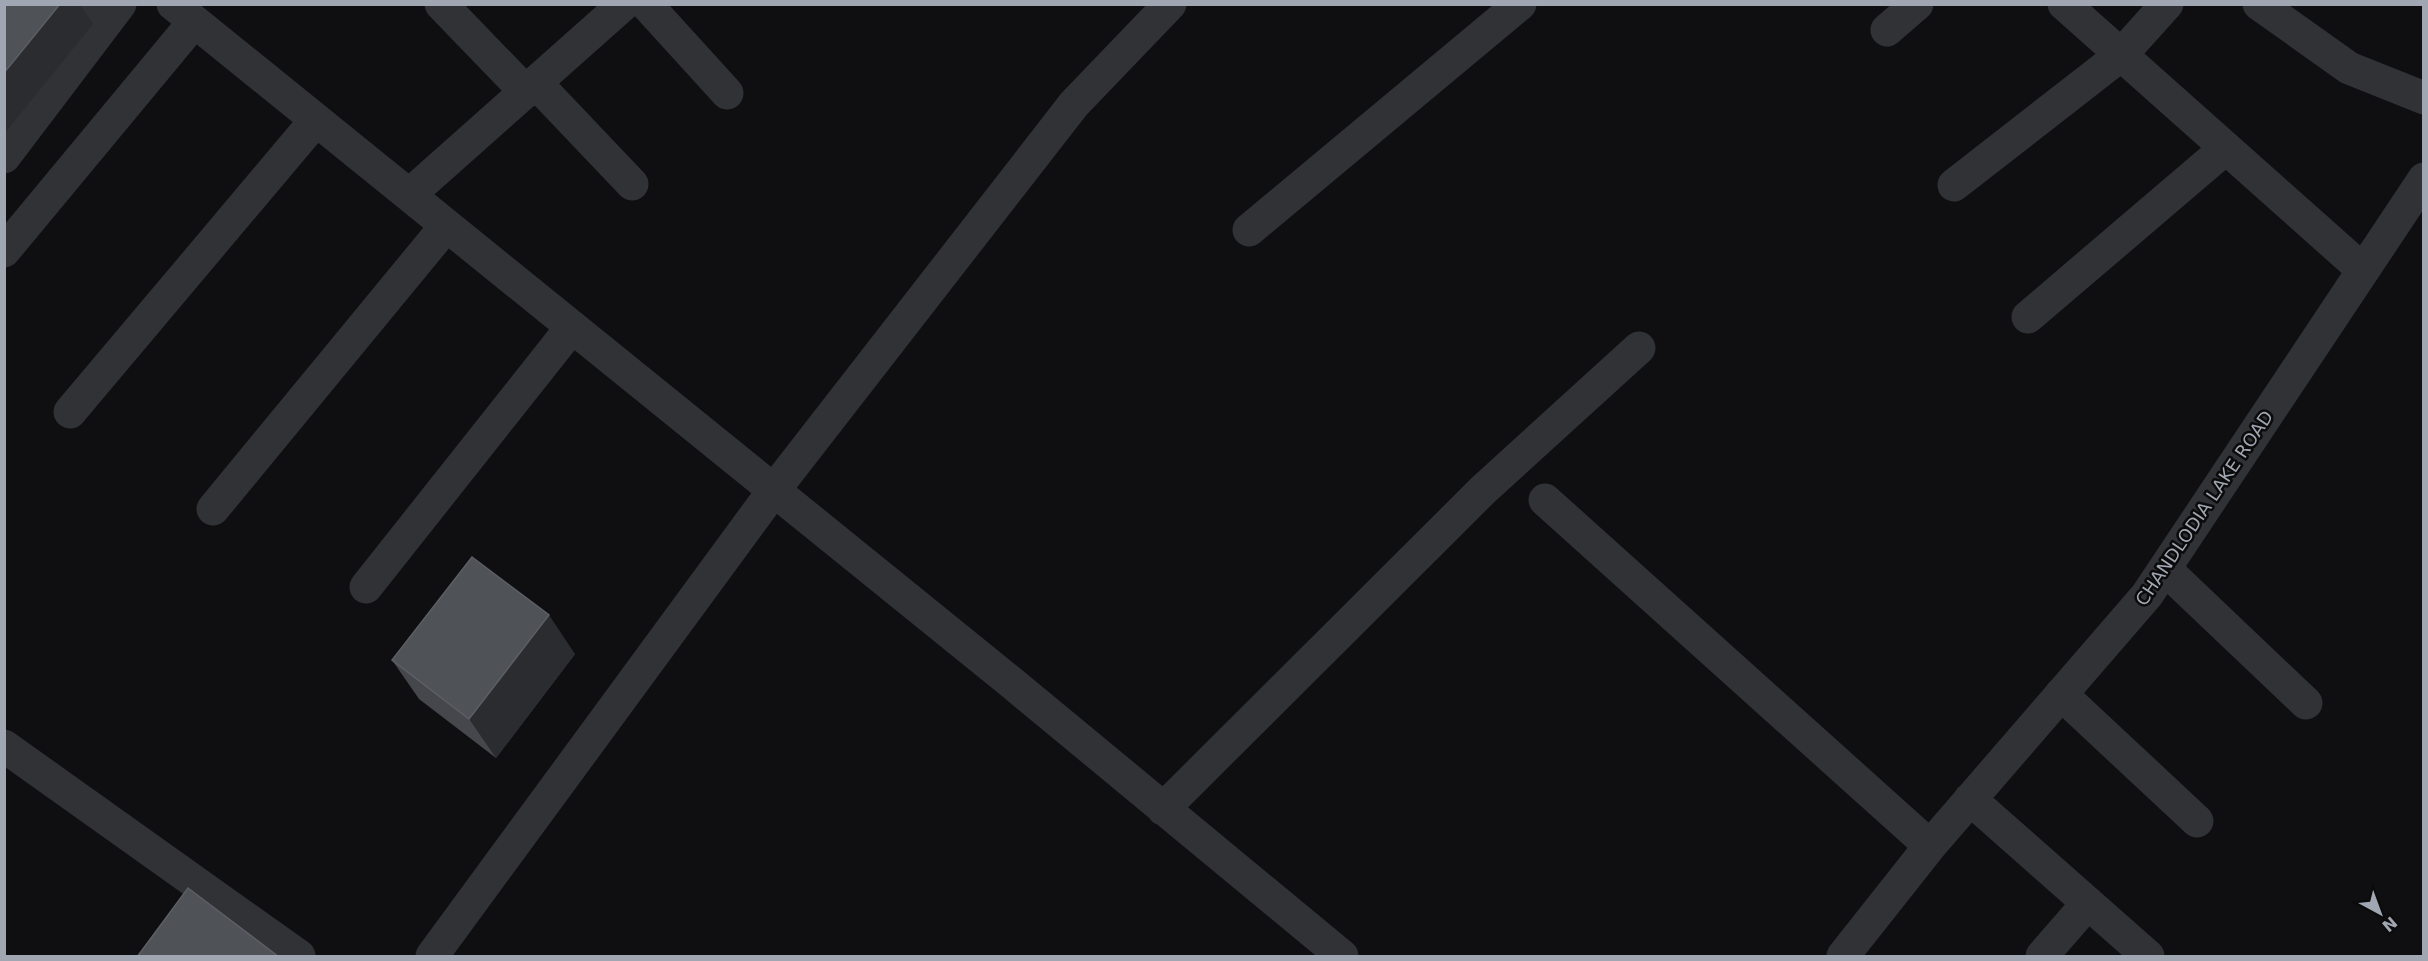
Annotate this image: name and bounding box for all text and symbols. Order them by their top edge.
street label: CHANDLODIA LAKE ROAD [2131,407,2277,609]
north arrow [2350,883,2410,943]
text: N [2378,912,2401,936]

